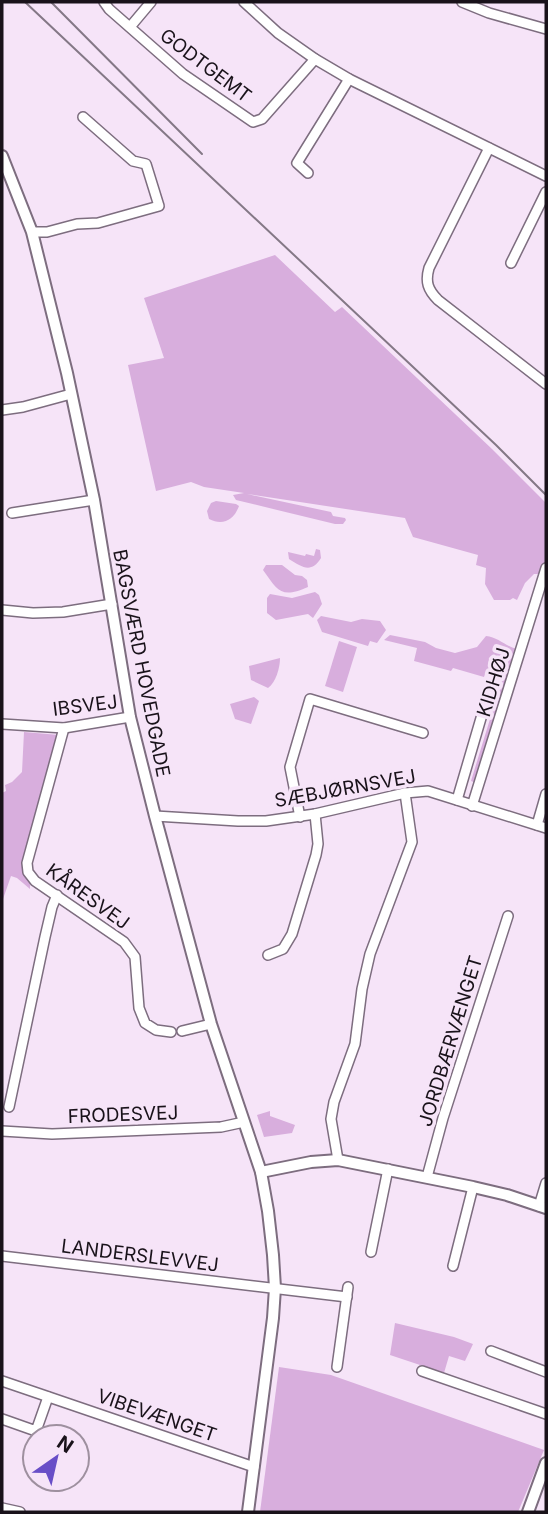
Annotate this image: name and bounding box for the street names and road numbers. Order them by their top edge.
street label: GODTGEMT [155,24,256,107]
street label: BAGSVÆRD HOVEDGADE [108,547,175,779]
street label: KIDHØJ [472,645,515,719]
street label: IBSVEJ [51,690,119,721]
street label: SÆBJØRNSVEJ [273,765,417,812]
street label: KÅRESVEJ [42,857,135,934]
street label: JORDBÆRVÆNGET [414,953,487,1129]
street label: FRODESVEJ [67,1101,179,1128]
street label: LANDERSLEVVEJ [60,1234,220,1277]
street label: VIBEVÆNGET [94,1384,220,1447]

